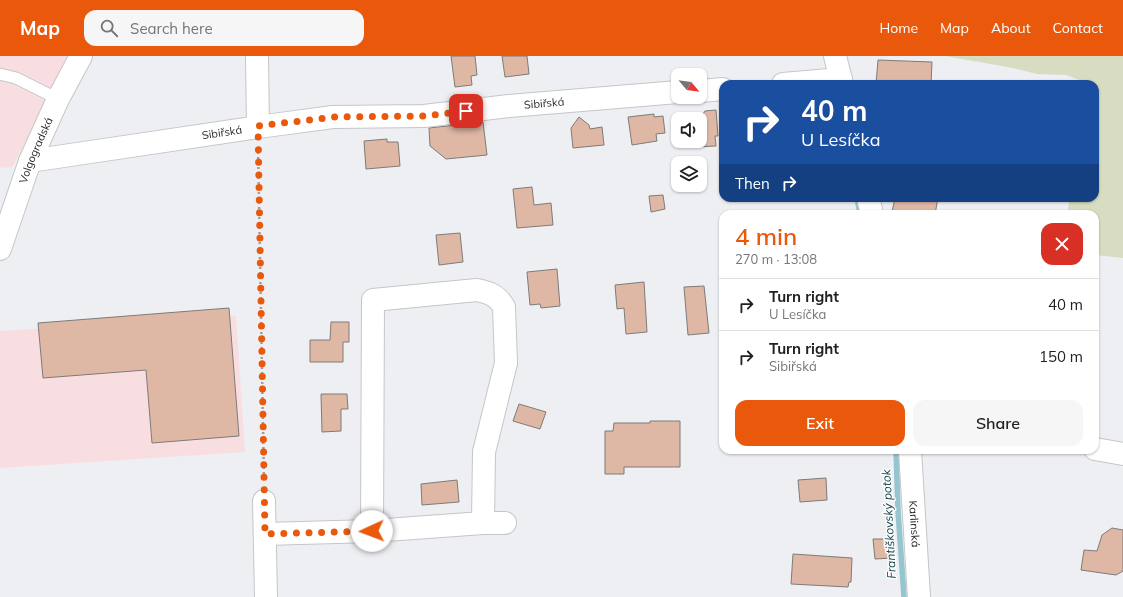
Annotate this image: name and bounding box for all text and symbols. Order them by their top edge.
search box [84,10,364,46]
text: Map [20,16,60,40]
icon: search [98,17,120,39]
text: Search here [130,19,213,38]
text: Home [879,19,918,37]
text: Map [940,19,969,37]
text: About [991,19,1031,37]
text: Contact [1053,19,1103,37]
north arrow [671,68,707,104]
map controls [671,68,707,192]
text: 40 m [801,93,867,128]
pin [449,94,483,128]
street label: Sibiřská [523,94,565,112]
icon: right [735,96,787,148]
icon: arrive [455,100,477,122]
button: sound [671,112,707,148]
street label: Volgogradská [16,115,56,185]
street label: Sibiřská [201,122,243,142]
text: U Lesíčka [801,128,880,151]
button: layers [671,156,707,192]
icon: right [778,172,800,194]
text: Then [735,174,770,193]
text: 4 min [735,221,797,251]
button: close [1041,223,1083,265]
text: 270 m · 13:08 [735,251,817,267]
text: Turn right [769,287,839,306]
icon: right [735,294,757,316]
text: 40 m [1048,295,1083,314]
text: U Lesíčka [769,306,826,322]
text: Turn right [769,339,839,358]
icon: right [735,346,757,368]
text: 150 m [1039,347,1083,366]
text: Sibiřská [769,358,817,374]
button: Exit [735,400,905,446]
button: Share [913,400,1083,446]
water label: Františkovský potok [878,468,899,579]
street label: Karlinská [906,500,923,548]
position arrow [351,510,393,552]

